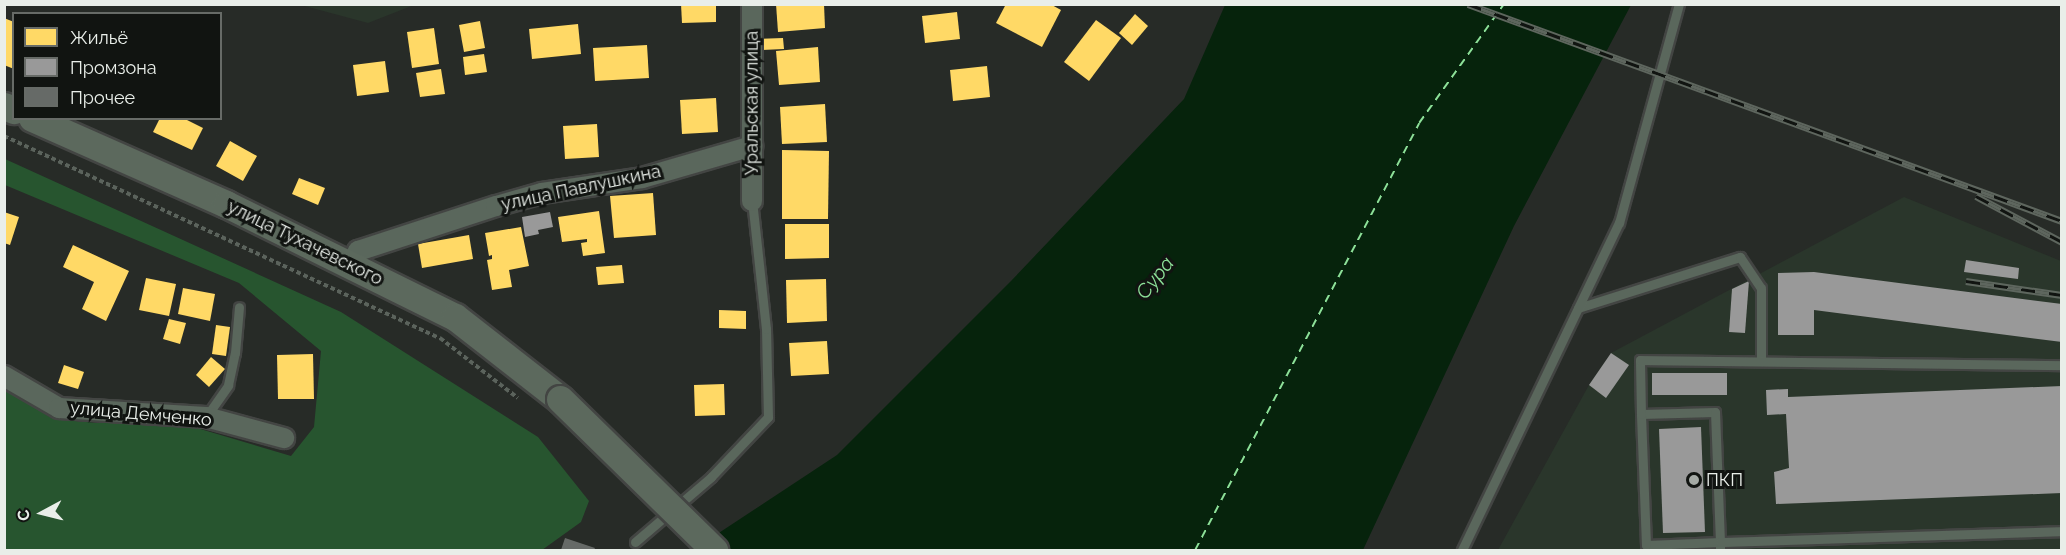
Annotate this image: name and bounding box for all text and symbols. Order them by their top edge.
legend [12,12,222,120]
text: Жильё [70,27,128,48]
street label: Уральская улица [741,31,763,175]
text: Промзона [70,57,157,78]
text: Прочее [70,87,135,108]
street label: улица Павлушкина [499,161,663,215]
street label: улица Тухачевского [224,196,386,290]
water label: Сура [1131,252,1179,304]
street label: улица Демченко [69,397,213,431]
place label: ПКП [1706,469,1743,491]
marker: ПКП [1687,473,1701,487]
north arrow [12,483,72,543]
text: С [14,509,34,522]

